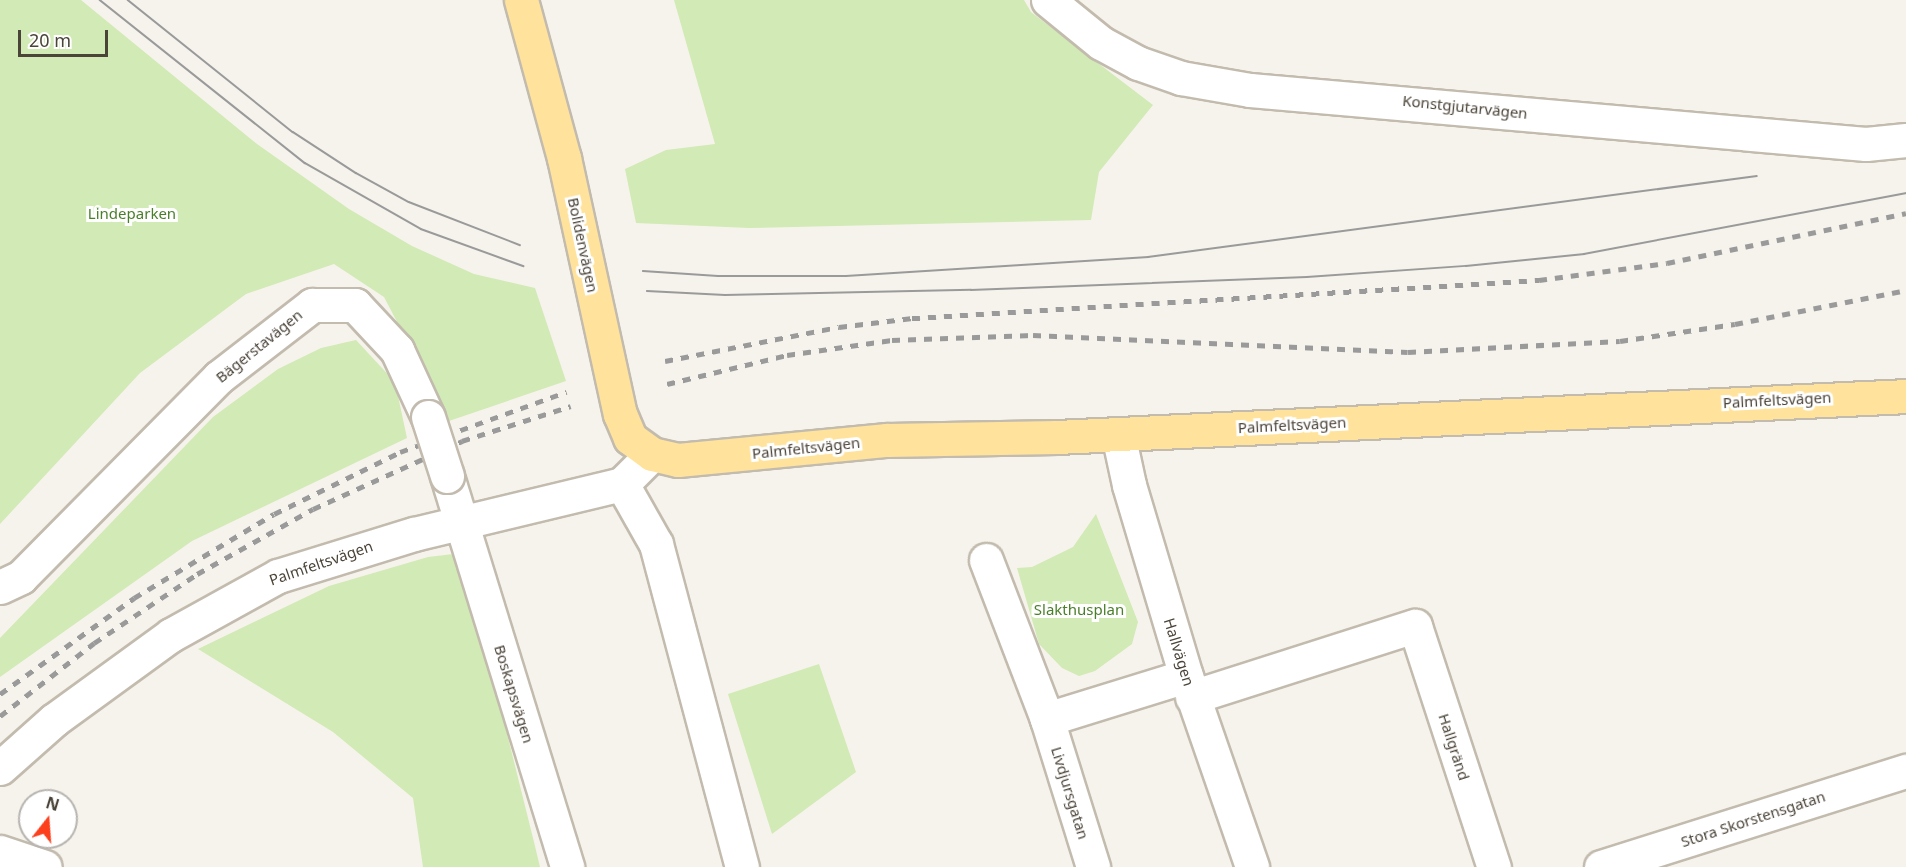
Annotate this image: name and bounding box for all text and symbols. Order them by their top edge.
scale bar [21,18,111,56]
text: 20 m [29,28,71,52]
street label: Konstgjutarvägen [1402,91,1528,123]
street label: Bolidenvägen [564,196,602,294]
park label: Lindeparken [88,205,176,223]
street label: Bägerstavägen [212,306,306,386]
street label: Palmfeltsvägen [1722,388,1832,412]
street label: Palmfeltsvägen [1237,413,1347,437]
street label: Palmfeltsvägen [751,433,861,463]
street label: Palmfeltsvägen [267,537,375,589]
park label: Slakthusplan [1034,601,1124,619]
street label: Hallvägen [1160,616,1198,688]
street label: Boskapsvägen [491,643,537,745]
street label: Hallgränd [1435,711,1473,783]
street label: Livdjursgatan [1047,745,1093,841]
street label: Stora Skorstensgatan [1679,787,1827,851]
north arrow [18,789,78,849]
text: N [43,791,62,816]

